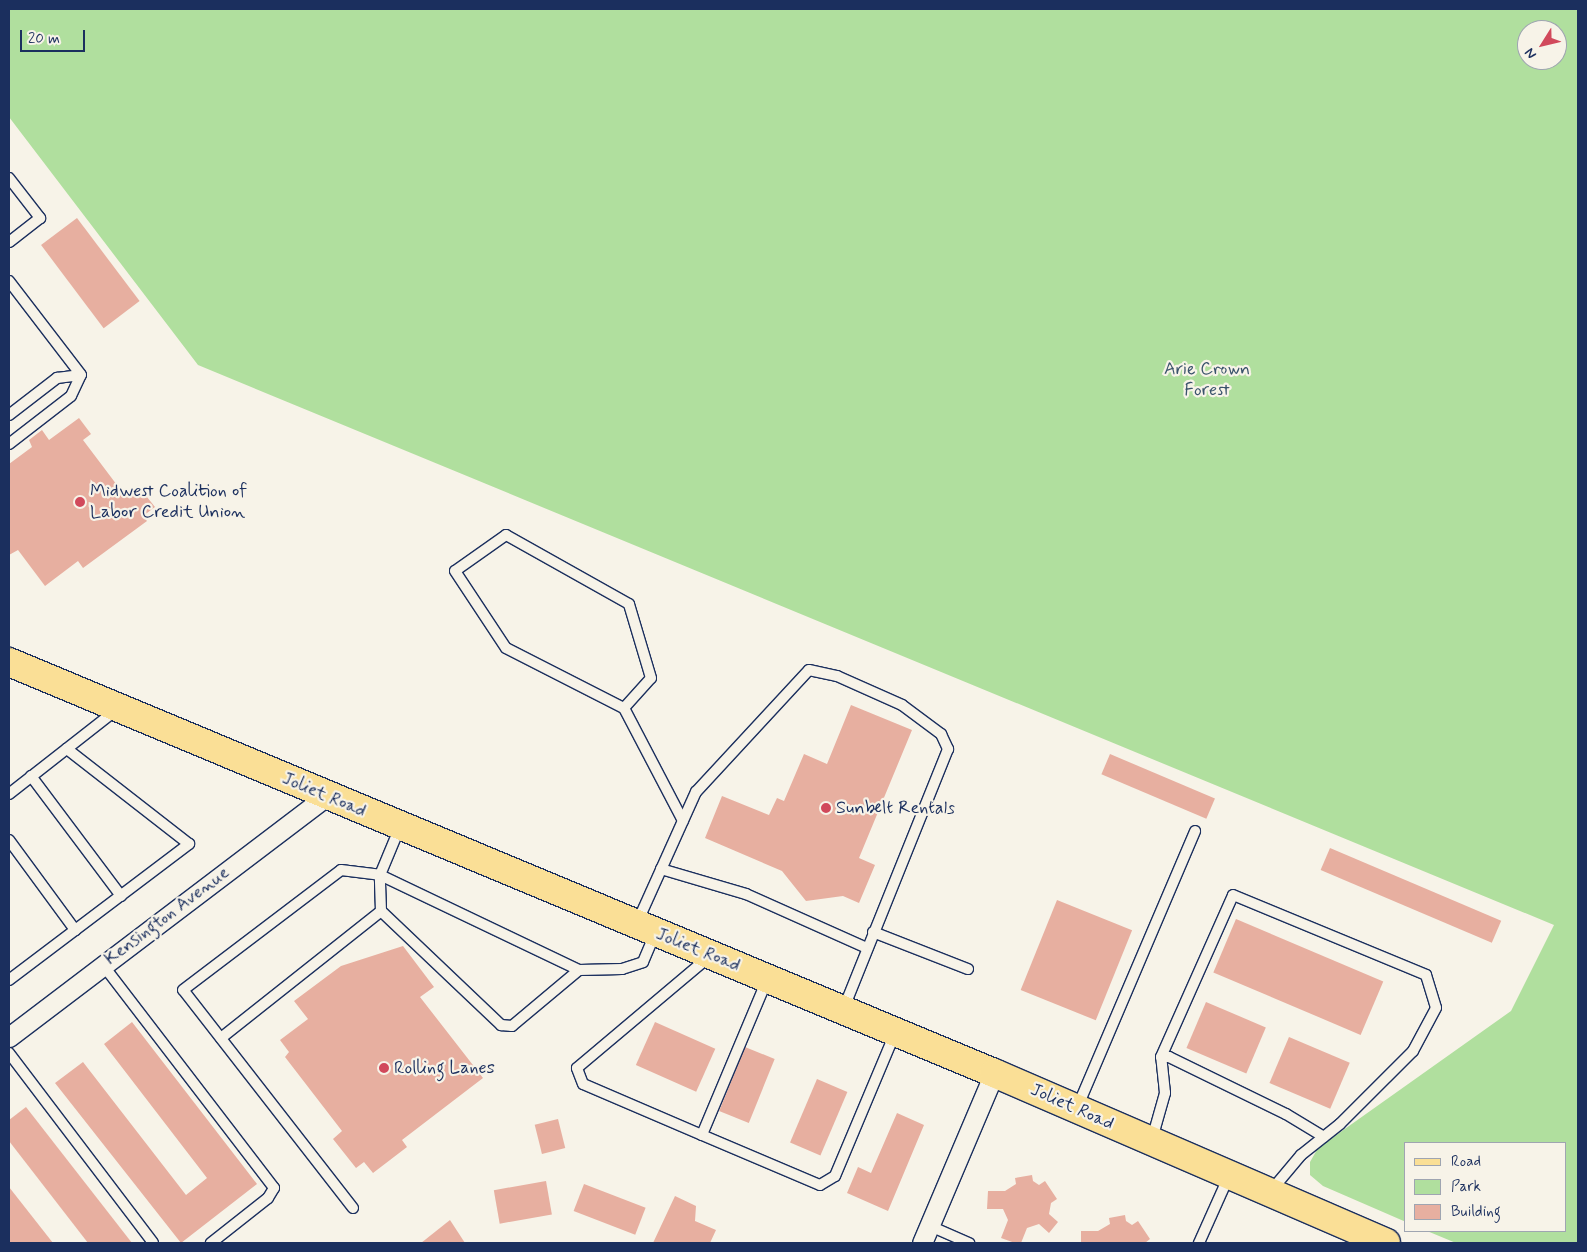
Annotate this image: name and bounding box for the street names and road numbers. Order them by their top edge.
street label: Joliet Road [280,768,368,822]
street label: Kensington Avenue [102,864,232,968]
street label: Joliet Road [653,924,743,976]
street label: Joliet Road [1028,1079,1116,1135]

